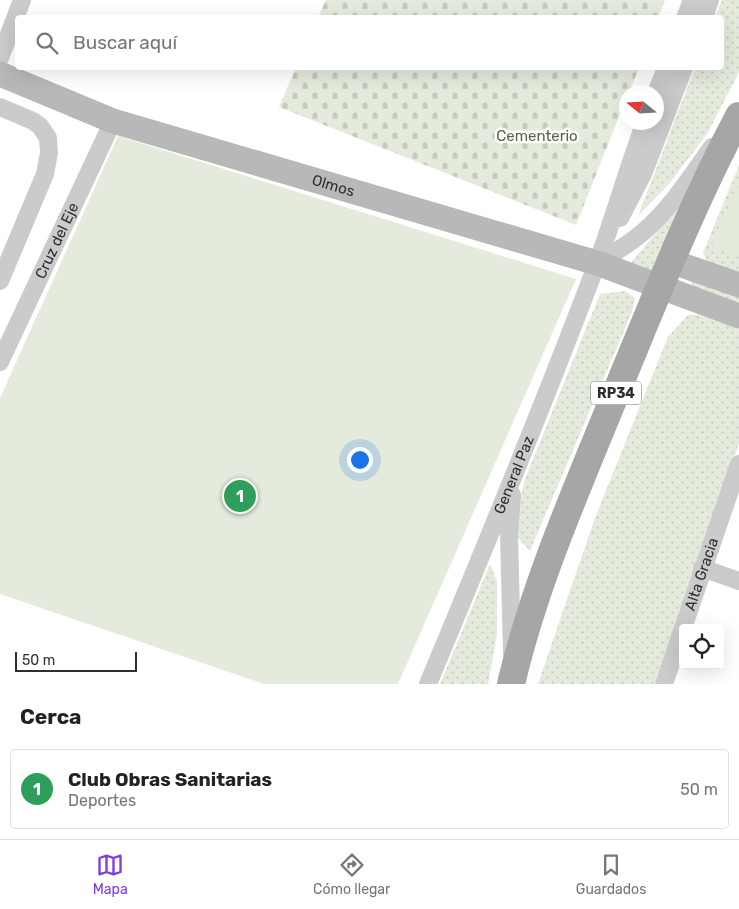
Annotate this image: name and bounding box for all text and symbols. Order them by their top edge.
search box [15,15,724,70]
icon: search [33,29,61,57]
text: Buscar aquí [73,31,177,54]
north arrow [619,85,664,130]
park label: Cementerio [496,127,578,145]
street label: Olmos [310,171,357,200]
street label: Cruz del Eje [31,200,82,282]
road number: RP34 [591,382,641,404]
street label: General Paz [490,433,538,517]
your location [347,447,373,473]
pin: 1 [224,477,256,515]
street label: Alta Gracia [681,535,722,613]
map controls [679,624,724,669]
button: locate [679,624,724,669]
scale bar [15,649,138,672]
text: 50 m [22,652,55,669]
text: Cerca [20,704,81,729]
text: Club Obras Sanitarias [68,768,272,791]
text: 1 [33,780,41,799]
text: 50 m [680,780,718,799]
text: Deportes [68,791,136,810]
tab: Mapa [93,851,128,898]
tab: Cómo llegar [313,851,390,898]
tab: Guardados [576,851,646,898]

